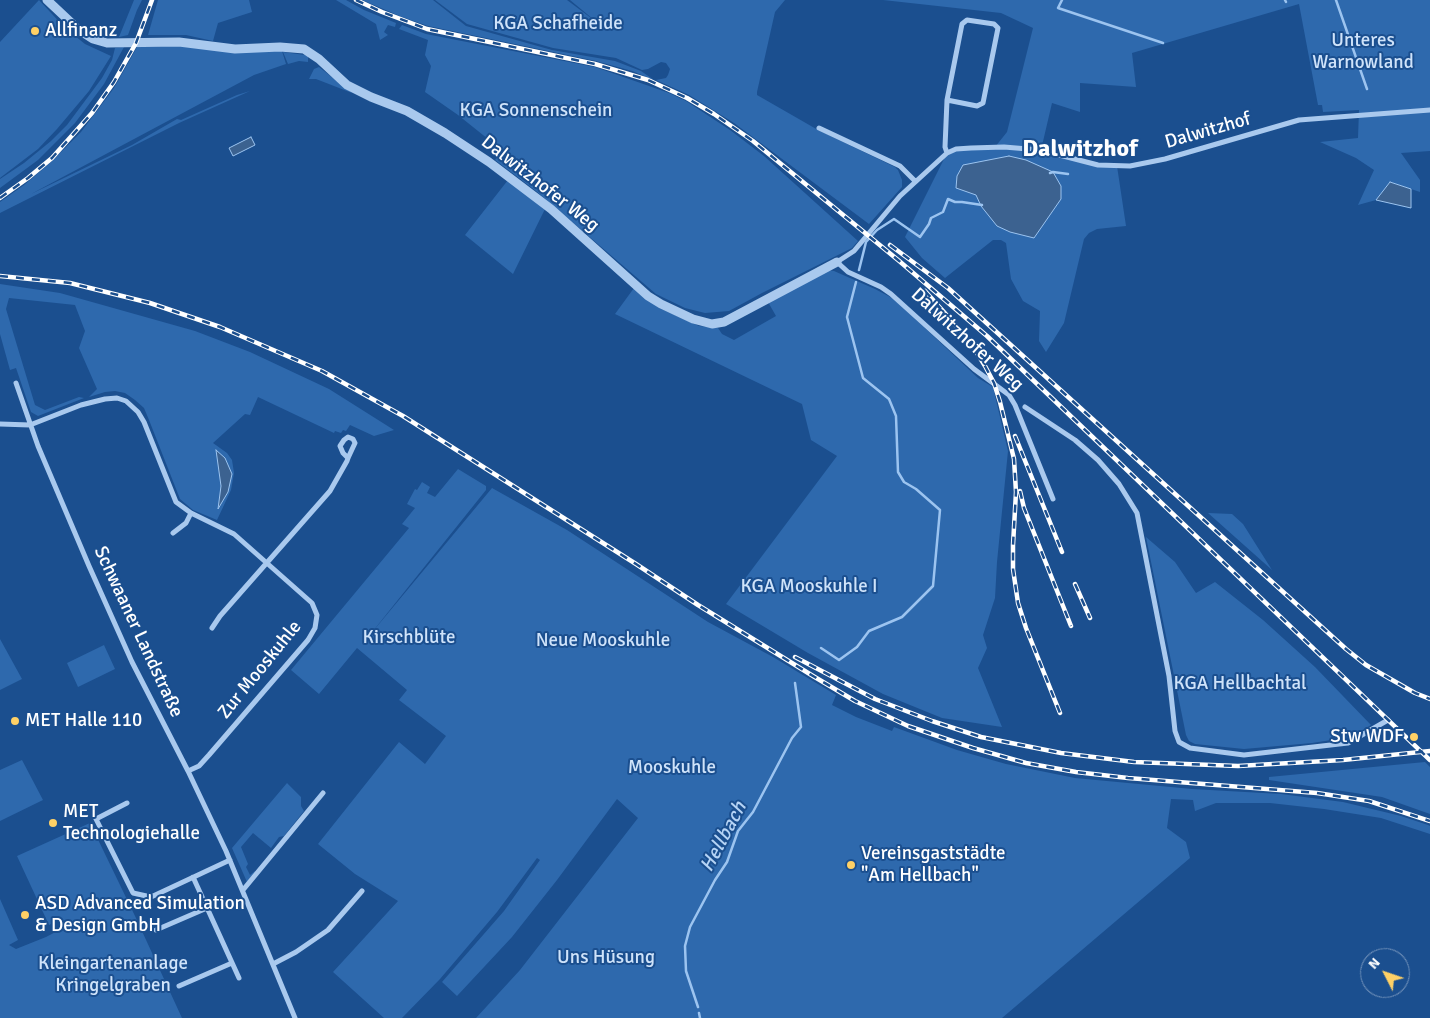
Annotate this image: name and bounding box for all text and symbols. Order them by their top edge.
park label: KGA Schafheide [493,13,623,35]
place label: Allfinanz [45,20,117,42]
marker: Allfinanz [29,25,41,37]
park label: Unteres Warnowland [1312,30,1414,74]
park label: KGA Sonnenschein [460,100,612,122]
street label: Dalwitzhof [1163,108,1253,154]
street label: Dalwitzhofer Weg [476,131,604,237]
district label: Dalwitzhof [1022,136,1138,164]
street label: Dalwitzhofer Weg [906,283,1028,397]
street label: Schwaaner Landstraße [88,543,188,721]
park label: KGA Mooskuhle I [740,576,878,598]
street label: Zur Mooskuhle [213,616,307,724]
park label: Kirschblüte [363,627,455,649]
park label: Neue Mooskuhle [536,630,670,652]
park label: KGA Hellbachtal [1173,673,1307,695]
place label: MET Halle 110 [25,710,142,732]
marker: MET Halle 110 [9,715,21,727]
place label: Stw WDF [1330,726,1404,748]
marker: Stw WDF [1408,731,1420,743]
park label: Mooskuhle [628,757,716,779]
water label: Hellbach [696,798,752,876]
place label: MET Technologiehalle [63,801,200,845]
marker: MET Technologiehalle [47,817,59,829]
place label: Vereinsgaststädte "Am Hellbach" [861,843,1006,887]
marker: Vereinsgaststädte "Am Hellbach" [845,859,857,871]
place label: ASD Advanced Simulation & Design GmbH [35,893,245,937]
marker: ASD Advanced Simulation & Design GmbH [19,909,31,921]
park label: Uns Hüsung [557,947,655,969]
north arrow [1360,948,1410,998]
park label: Kleingartenanlage Kringelgraben [38,953,188,997]
text: N [1364,954,1384,973]

